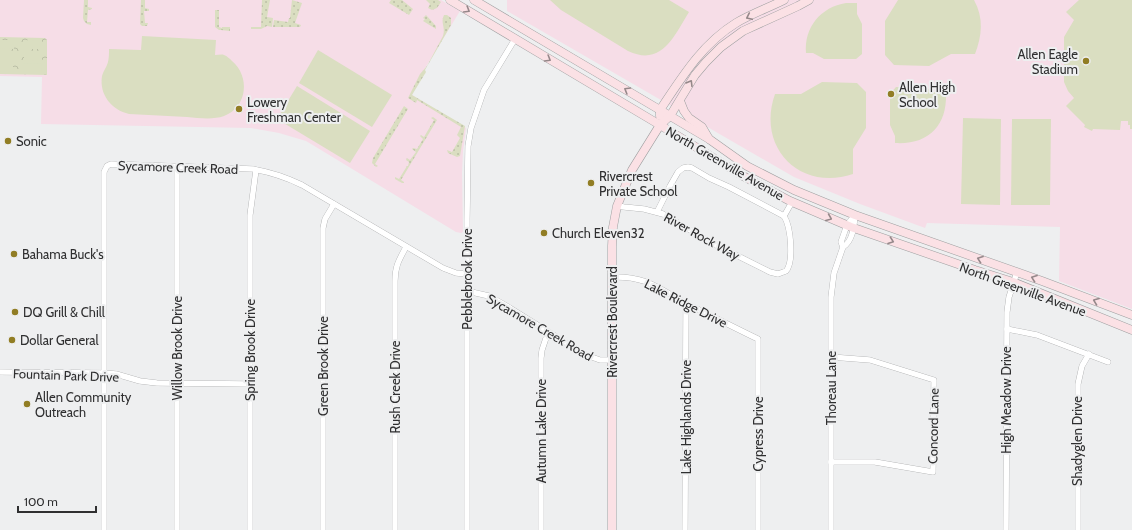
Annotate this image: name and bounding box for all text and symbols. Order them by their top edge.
one-way arrow [463,6,470,13]
one-way arrow [745,12,753,20]
place label: Allen Eagle Stadium [1018,46,1078,77]
one-way arrow [544,54,551,61]
marker: Allen Eagle Stadium [1081,56,1091,66]
place label: Allen High School [899,79,955,110]
one-way arrow [686,80,693,87]
one-way arrow [624,88,631,95]
marker: Allen High School [886,89,896,99]
place label: Lowery Freshman Center [247,94,342,125]
marker: Lowery Freshman Center [234,104,244,114]
street label: North Greenville Avenue [663,123,787,204]
place label: Sonic [16,133,47,149]
marker: Sonic [3,136,13,146]
street label: Sycamore Creek Road [118,157,238,177]
place label: Rivercrest Private School [599,168,677,199]
marker: Rivercrest Private School [586,178,596,188]
street label: River Rock Way [661,209,743,264]
one-way arrow [825,213,832,221]
place label: Church Eleven32 [552,225,645,241]
street label: Pebblebrook Drive [459,228,475,330]
marker: Church Eleven32 [539,228,549,238]
one-way arrow [887,236,894,244]
place label: Bahama Buck's [22,246,104,262]
marker: Bahama Buck's [9,249,19,259]
one-way arrow [977,255,984,263]
street label: North Greenville Avenue [957,259,1089,319]
street label: Rivercrest Boulevard [604,266,620,378]
one-way arrow [1030,274,1037,282]
street label: Lake Ridge Drive [642,275,730,331]
street label: Sycamore Creek Road [484,290,596,364]
street label: Willow Brook Drive [169,295,185,400]
one-way arrow [1092,297,1099,305]
street label: Spring Brook Drive [242,299,258,401]
place label: DQ Grill & Chill [23,304,105,320]
marker: DQ Grill & Chill [10,307,20,317]
street label: Green Brook Drive [315,316,331,416]
place label: Dollar General [20,332,99,348]
marker: Dollar General [7,335,17,345]
street label: Rush Creek Drive [387,340,403,433]
street label: High Meadow Drive [998,346,1014,454]
street label: Thoreau Lane [823,351,839,425]
street label: Lake Highlands Drive [678,359,694,474]
street label: Fountain Park Drive [13,365,120,385]
street label: Autumn Lake Drive [533,378,549,483]
street label: Concord Lane [924,388,942,464]
place label: Allen Community Outreach [35,389,132,420]
street label: Cypress Drive [750,396,766,472]
street label: Shadyglen Drive [1069,396,1085,486]
marker: Allen Community Outreach [22,399,32,409]
scale bar [18,488,96,514]
text: 100 m [24,494,58,509]

